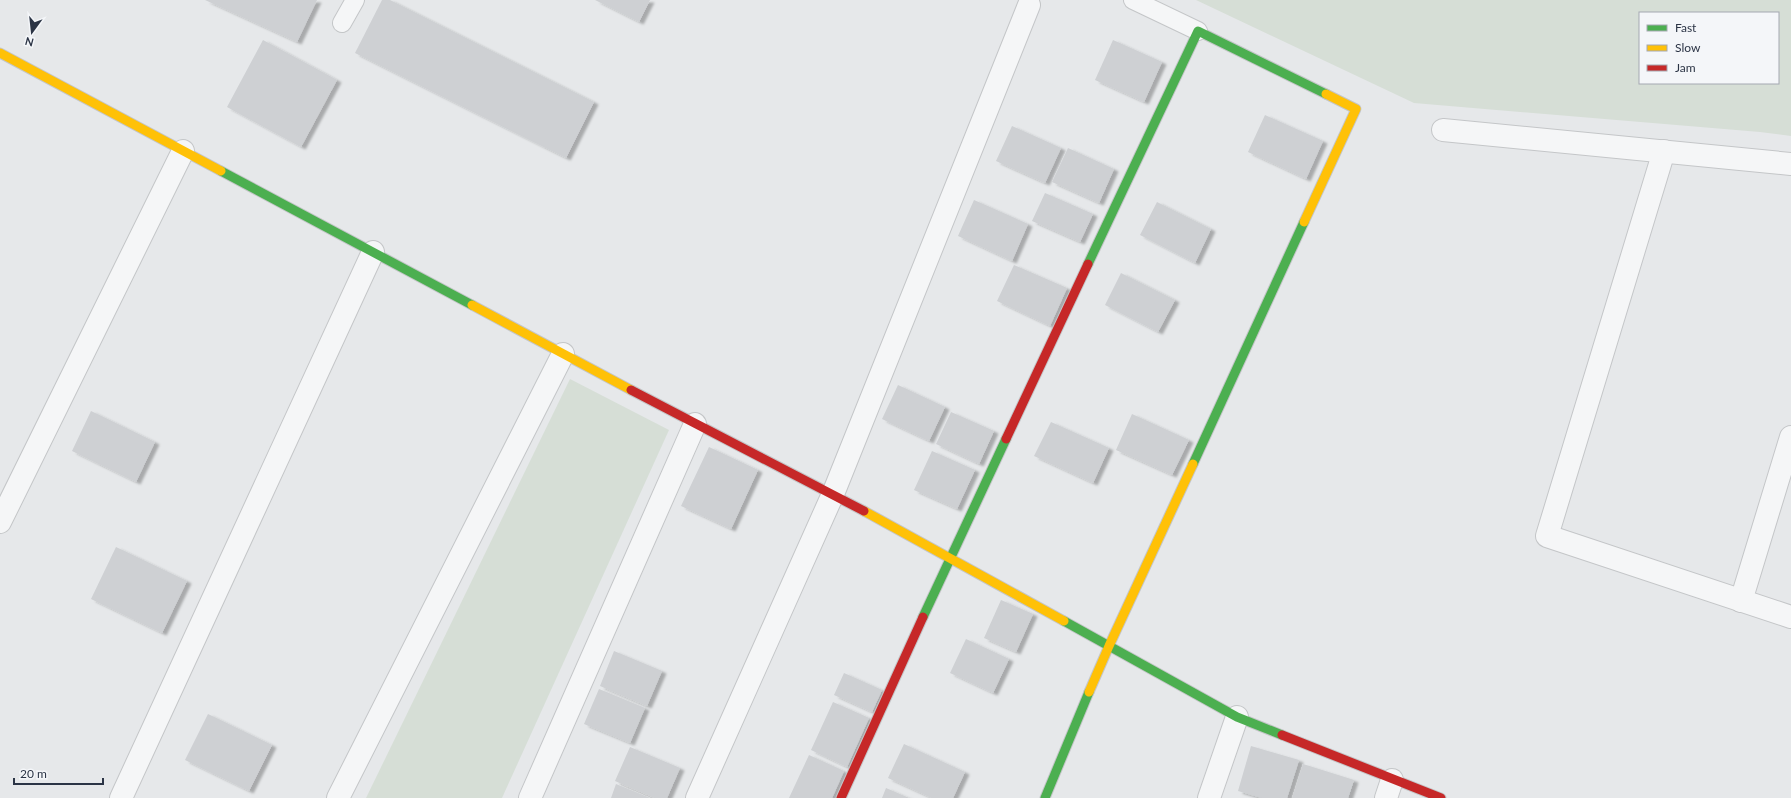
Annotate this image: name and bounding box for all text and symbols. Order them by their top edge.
north arrow [12,12,52,52]
legend [1639,12,1779,84]
text: Fast [1675,20,1697,35]
text: N [24,35,35,50]
text: Slow [1675,40,1701,55]
text: Jam [1675,60,1696,75]
scale bar [14,760,103,786]
text: 20 m [20,766,47,781]

